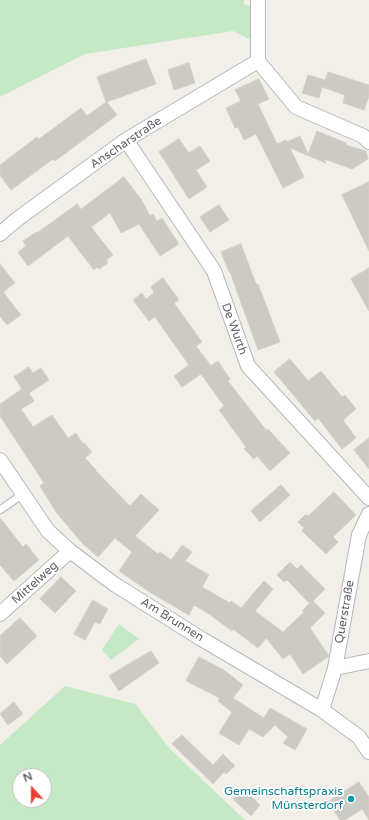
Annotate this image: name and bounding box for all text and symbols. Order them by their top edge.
street label: Anscharstraße [88,114,164,172]
street label: De Wurth [218,301,250,357]
street label: Mittelweg [9,559,61,607]
street label: Querstraße [332,579,358,645]
street label: Am Brunnen [138,595,206,645]
north arrow [12,768,52,808]
text: N [21,770,34,785]
place label: Gemeinschaftspraxis Münsterdorf [224,785,343,813]
marker: Gemeinschaftspraxis Münsterdorf [346,794,356,804]

